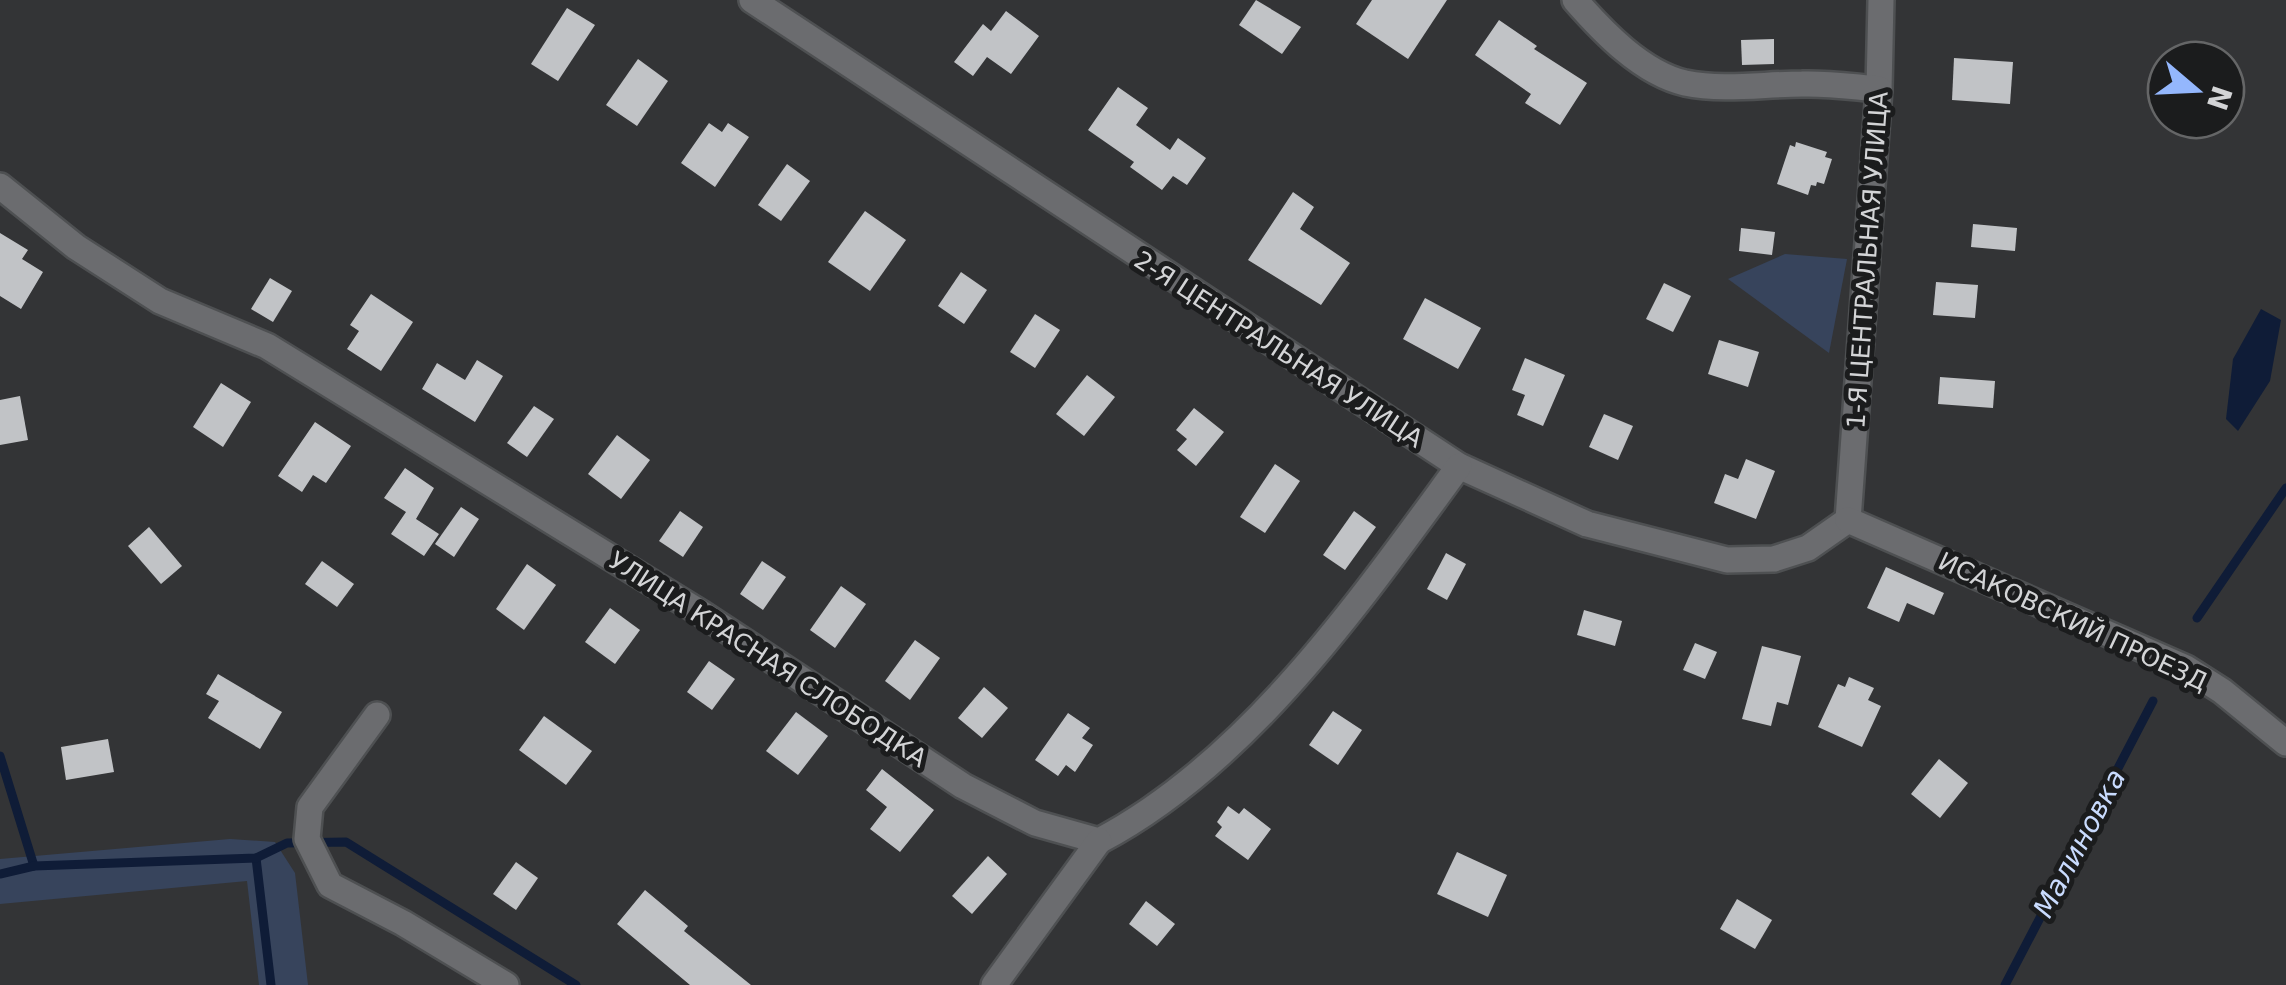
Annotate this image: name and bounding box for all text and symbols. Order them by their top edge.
north arrow [2146,40,2246,140]
text: N [2200,82,2239,114]
street label: 1-Я ЦЕНТРАЛЬНАЯ УЛИЦА [1841,90,1894,430]
street label: 2-Я ЦЕНТРАЛЬНАЯ УЛИЦА [1129,245,1428,454]
street label: УЛИЦА КРАСНАЯ СЛОБОДКА [603,546,932,773]
street label: ИСАКОВСКИЙ ПРОЕЗД [1934,546,2212,697]
water label: Малиновка [2027,763,2132,923]

